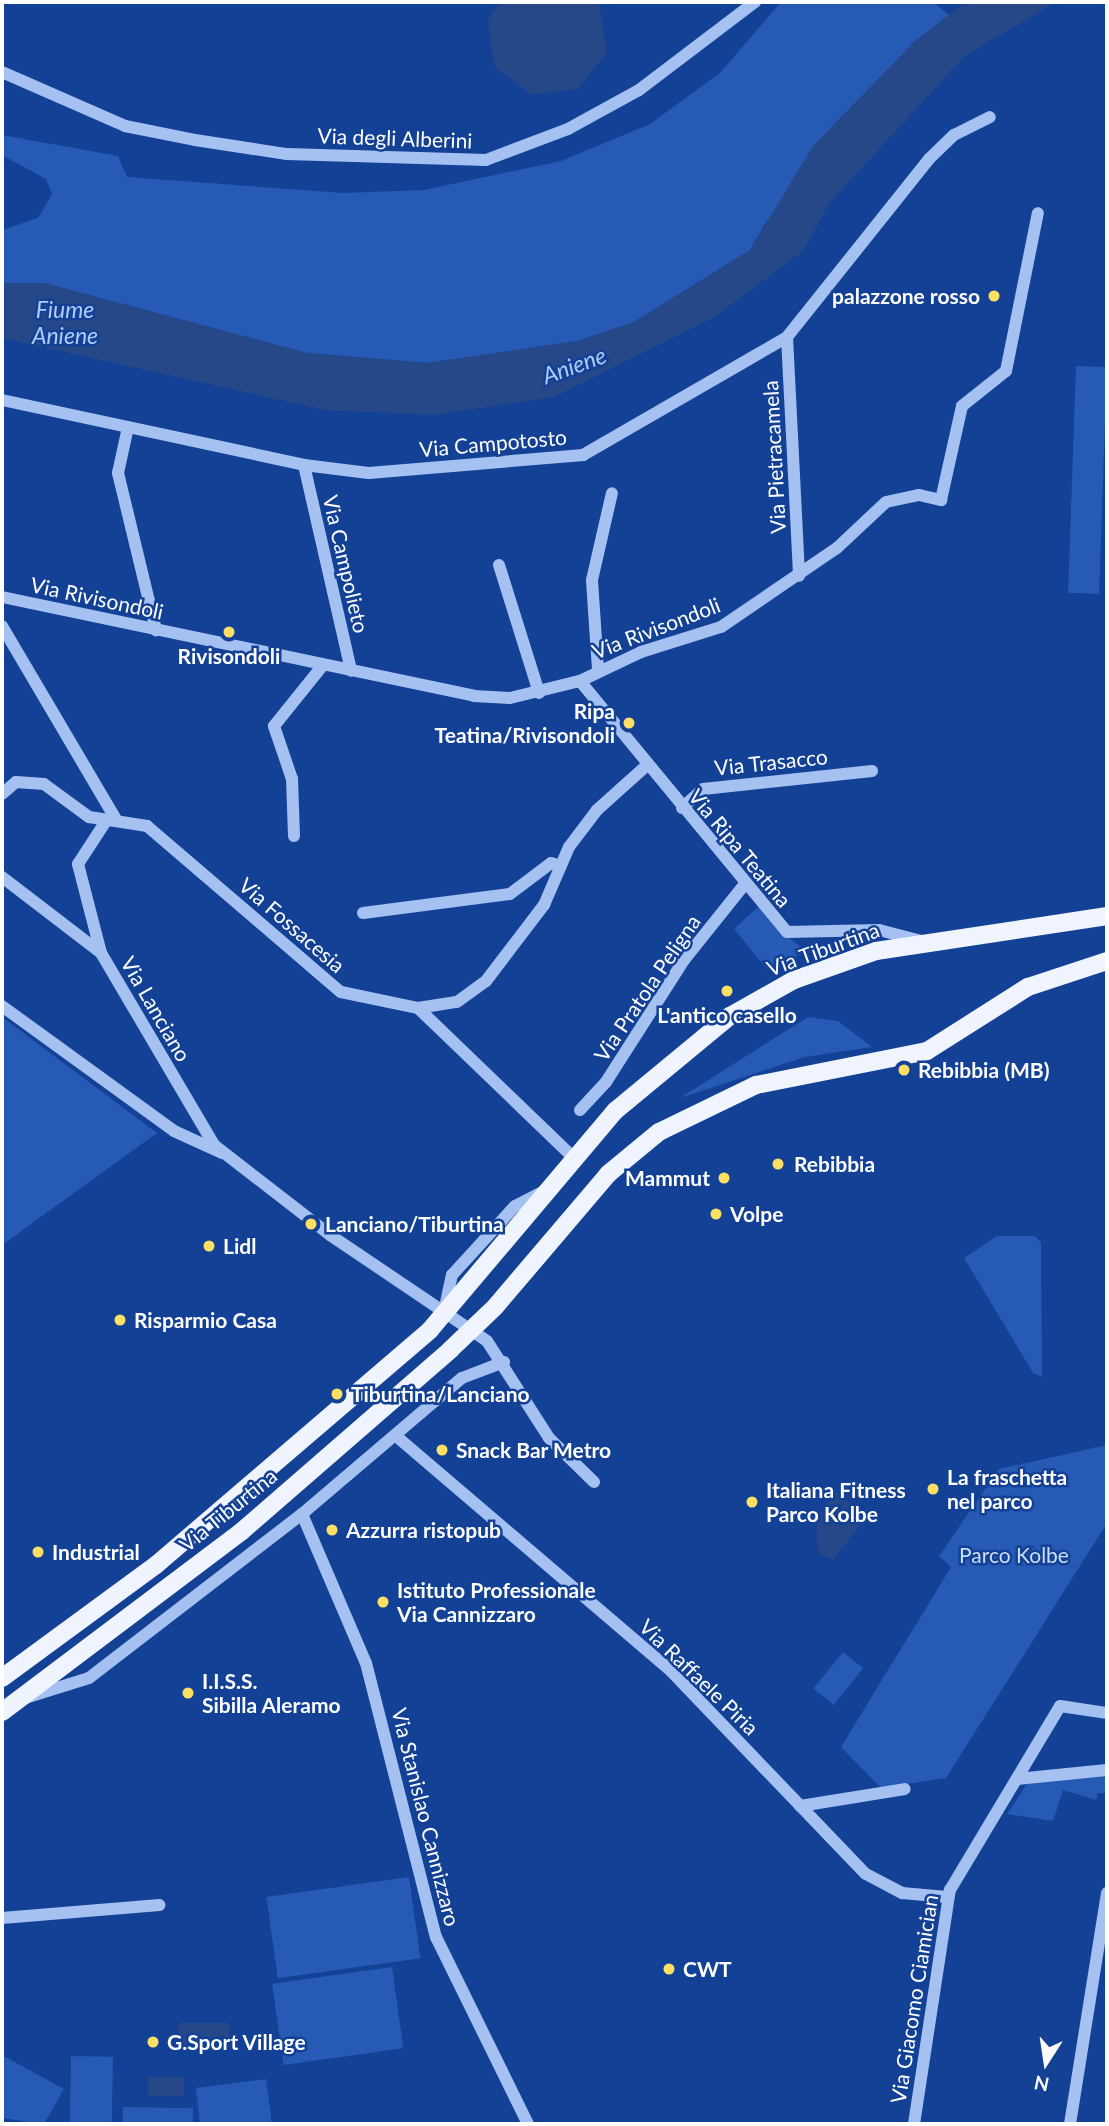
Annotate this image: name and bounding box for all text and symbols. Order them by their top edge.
street label: Via degli Alberini [317,123,473,153]
place label: palazzone rosso [832,283,980,309]
marker: palazzone rosso [986,288,1002,304]
water label: Fiume Aniene [32,295,98,349]
water label: Aniene [538,341,610,389]
street label: Via Pietracamela [757,380,791,534]
street label: Via Campotosto [418,424,568,462]
street label: Via Campolieto [318,493,374,635]
street label: Via Rivisondoli [28,572,166,624]
street label: Via Rivisondoli [588,592,724,664]
marker: Rivisondoli [221,624,237,640]
place label: Rivisondoli [178,643,280,669]
place label: Ripa Teatina/Rivisondoli [435,698,615,748]
marker: Ripa Teatina/Rivisondoli [621,715,637,731]
street label: Via Trasacco [713,744,829,780]
street label: Via Ripa Teatina [683,784,797,912]
street label: Via Fossacesia [234,872,350,978]
street label: Via Pratola Peligna [589,910,705,1066]
street label: Via Tiburtina [763,917,883,981]
street label: Via Lanciano [116,952,196,1066]
marker: L'antico casello [719,983,735,999]
place label: L'antico casello [657,1002,797,1028]
place label: Rebibbia (MB) [918,1057,1049,1083]
marker: Rebibbia (MB) [896,1062,912,1078]
place label: Rebibbia [794,1151,875,1177]
marker: Rebibbia [768,1154,788,1174]
place label: Mammut [625,1165,710,1191]
marker: Mammut [716,1170,732,1186]
place label: Volpe [730,1201,783,1227]
marker: Volpe [708,1206,724,1222]
place label: Lanciano/Tiburtina [325,1211,504,1237]
marker: Lanciano/Tiburtina [303,1216,319,1232]
place label: Lidl [223,1233,256,1259]
marker: Lidl [201,1238,217,1254]
place label: Risparmio Casa [134,1307,277,1333]
marker: Risparmio Casa [112,1312,128,1328]
place label: Tiburtina/Lanciano [351,1381,530,1407]
marker: Tiburtina/Lanciano [329,1386,345,1402]
place label: Snack Bar Metro [456,1437,612,1463]
marker: Snack Bar Metro [434,1442,450,1458]
street label: Via Tiburtina [174,1463,282,1557]
place label: La fraschetta nel parco [947,1464,1067,1514]
place label: Italiana Fitness Parco Kolbe [766,1477,906,1527]
marker: La fraschetta nel parco [925,1481,941,1497]
marker: Italiana Fitness Parco Kolbe [744,1494,760,1510]
place label: Azzurra ristopub [346,1517,501,1543]
marker: Azzurra ristopub [324,1522,340,1538]
place label: Industrial [52,1539,140,1565]
park label: Parco Kolbe [959,1542,1069,1568]
marker: Industrial [30,1544,46,1560]
place label: Istituto Professionale Via Cannizzaro [397,1577,596,1627]
marker: Istituto Professionale Via Cannizzaro [375,1594,391,1610]
street label: Via Raffaele Piria [634,1614,764,1740]
place label: I.I.S.S. Sibilla Aleramo [202,1668,341,1718]
marker: I.I.S.S. Sibilla Aleramo [180,1685,196,1701]
street label: Via Stanislao Cannizzaro [387,1705,465,1929]
street label: Via Giacomo Ciamician [885,1893,943,2105]
place label: CWT [683,1956,732,1982]
marker: CWT [661,1961,677,1977]
north arrow [1011,2028,1081,2098]
place label: G.Sport Village [167,2029,306,2055]
marker: G.Sport Village [145,2034,161,2050]
text: N [1032,2071,1051,2097]

